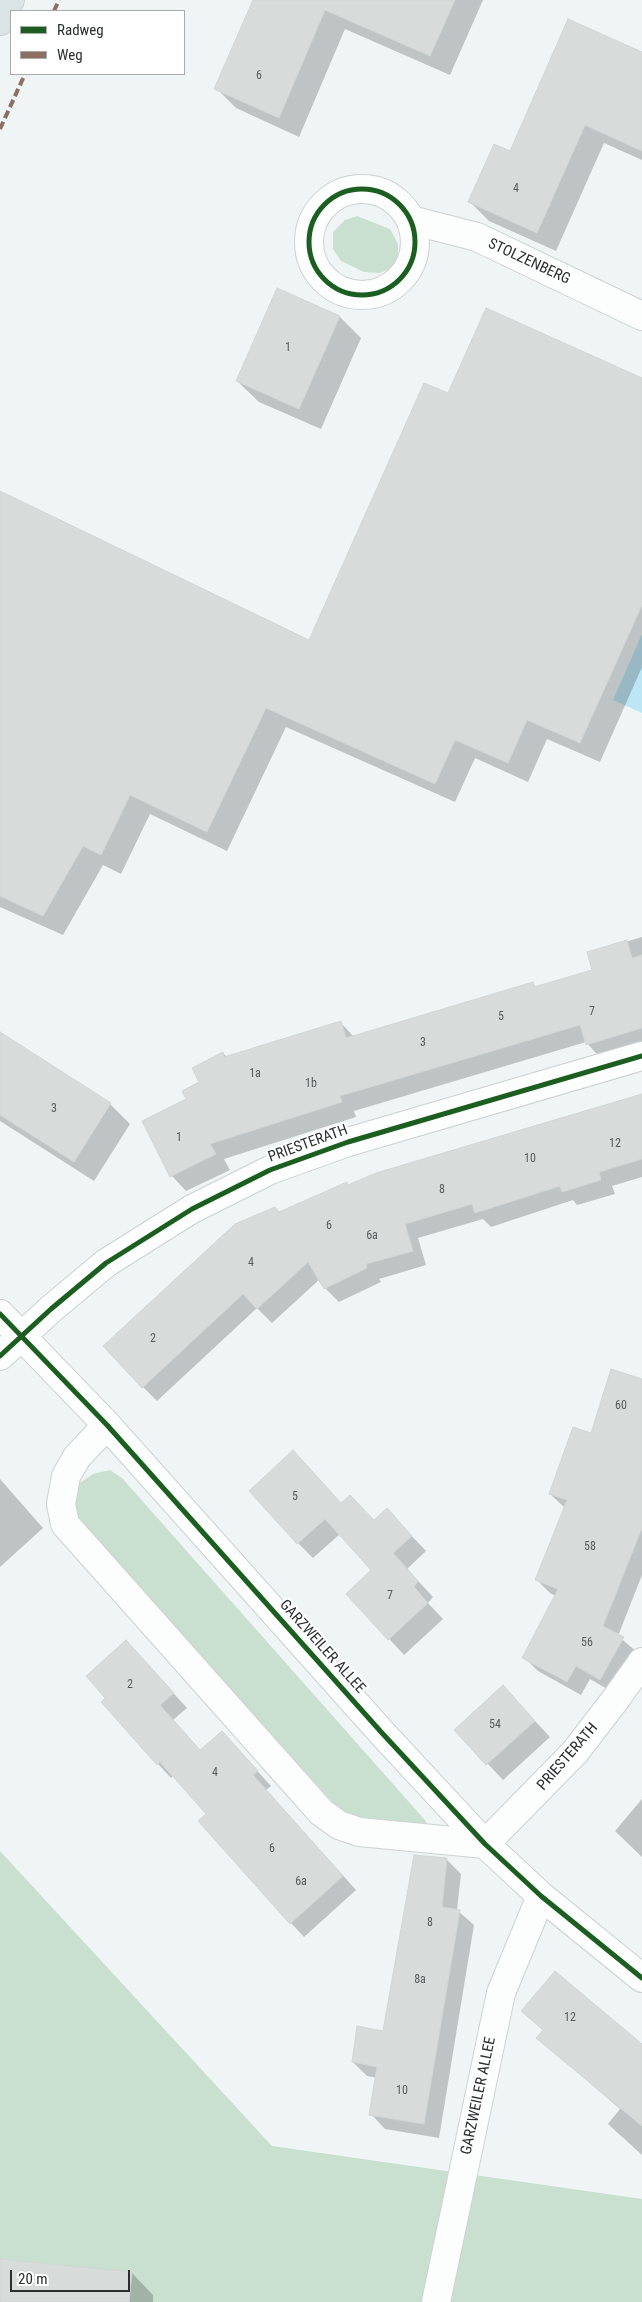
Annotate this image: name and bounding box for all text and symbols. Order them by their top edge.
legend [10,10,185,75]
text: Radweg [57,21,104,39]
text: Weg [57,46,83,64]
house number: 6 [256,69,262,83]
house number: 4 [513,182,519,196]
street label: STOLZENBERG [485,235,573,289]
house number: 1 [285,341,291,355]
house number: 7 [589,1005,595,1019]
house number: 5 [498,1010,504,1024]
house number: 3 [420,1036,426,1050]
house number: 1a [249,1067,261,1081]
house number: 1b [305,1077,317,1091]
house number: 3 [51,1102,57,1116]
street label: PRIESTERATH [266,1121,350,1167]
house number: 1 [176,1131,182,1145]
house number: 12 [609,1137,621,1151]
house number: 10 [524,1152,536,1166]
house number: 8 [439,1183,445,1197]
house number: 6 [326,1219,332,1233]
house number: 6a [366,1229,378,1243]
house number: 4 [248,1256,254,1270]
house number: 2 [150,1332,156,1346]
house number: 60 [615,1399,627,1413]
house number: 5 [292,1490,298,1504]
house number: 58 [584,1540,596,1554]
house number: 7 [387,1589,393,1603]
street label: GARZWEILER ALLEE [275,1596,369,1698]
house number: 56 [581,1636,593,1650]
house number: 2 [127,1678,133,1692]
house number: 54 [489,1718,501,1732]
street label: PRIESTERATH [534,1720,602,1794]
house number: 4 [212,1766,218,1780]
house number: 6 [269,1842,275,1856]
house number: 6a [295,1875,307,1889]
house number: 8 [427,1916,433,1930]
house number: 8a [414,1973,426,1987]
house number: 12 [564,2011,576,2025]
street label: GARZWEILER ALLEE [458,2036,500,2156]
house number: 10 [396,2084,408,2098]
scale bar [12,2260,132,2292]
text: 20 m [18,2270,48,2288]

